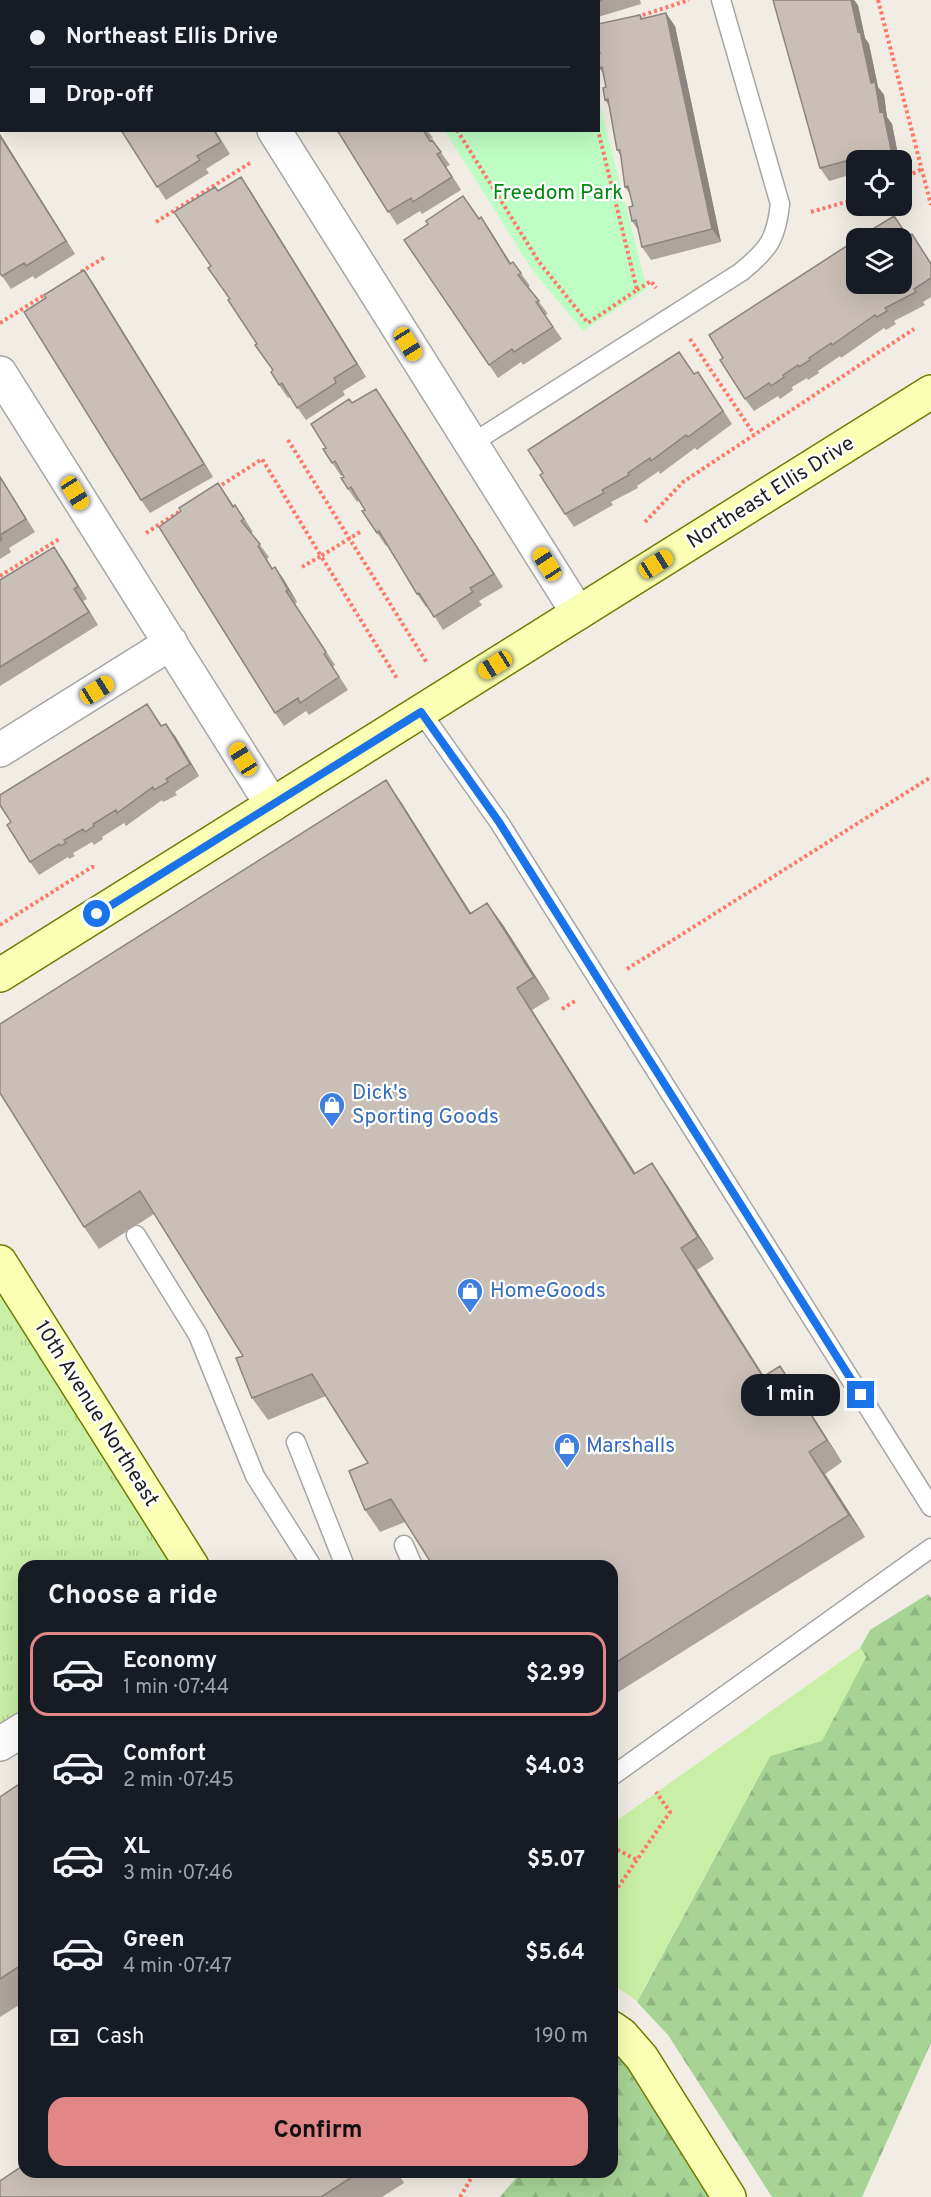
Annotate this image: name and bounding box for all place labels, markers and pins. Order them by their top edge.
place label: Dick's Sporting Goods [352,1080,499,1131]
shop icon: Dick's Sporting Goods [317,1090,347,1128]
shop icon: HomeGoods [455,1276,485,1314]
place label: HomeGoods [490,1278,606,1305]
shop icon: Marshalls [552,1431,582,1469]
place label: Marshalls [586,1433,675,1460]

